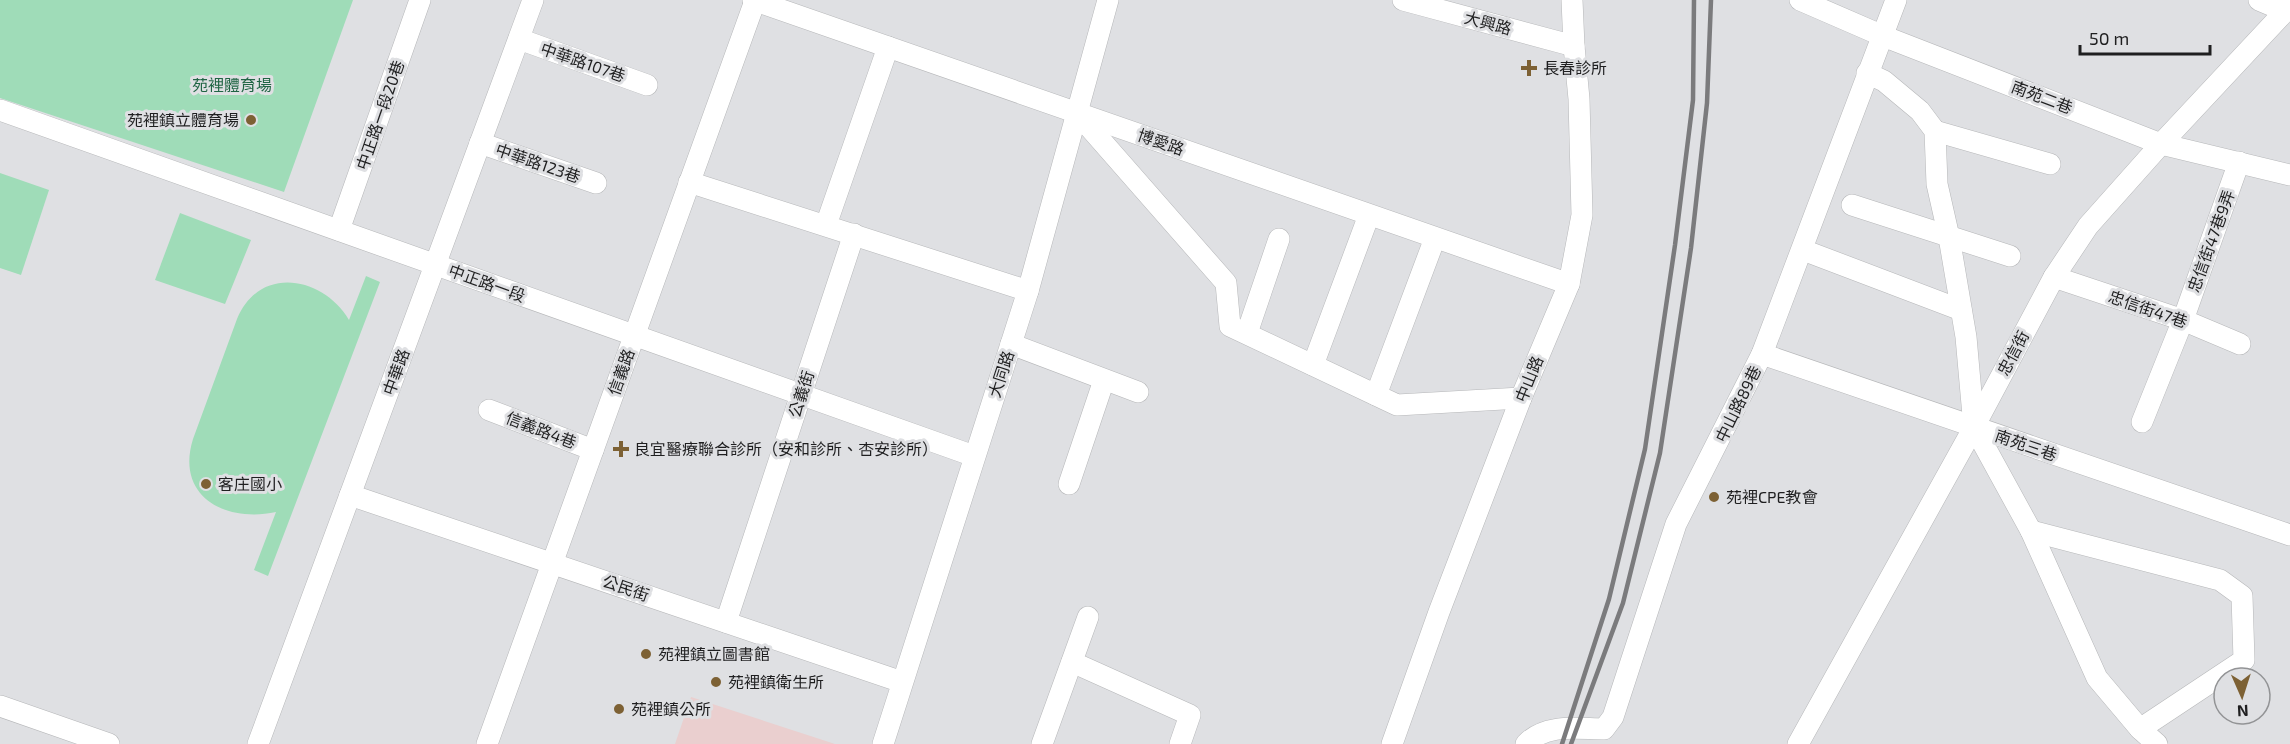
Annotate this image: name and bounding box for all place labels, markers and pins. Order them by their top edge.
place label: 長春診所 [1543,58,1607,77]
marker: 長春診所 [1520,59,1538,77]
place label: 苑裡鎮立體育場 [127,110,239,129]
marker: 苑裡鎮立體育場 [244,113,258,127]
place label: 良宜醫療聯合診所（安和診所、杏安診所） [634,439,938,458]
marker: 良宜醫療聯合診所（安和診所、杏安診所） [612,440,630,458]
place label: 客庄國小 [218,474,282,493]
marker: 客庄國小 [199,477,213,491]
place label: 苑裡CPE教會 [1726,487,1818,506]
marker: 苑裡CPE教會 [1707,490,1721,504]
place label: 苑裡鎮立圖書館 [658,644,770,663]
marker: 苑裡鎮立圖書館 [639,647,653,661]
place label: 苑裡鎮衛生所 [728,672,824,691]
marker: 苑裡鎮衛生所 [709,675,723,689]
place label: 苑裡鎮公所 [631,699,711,718]
marker: 苑裡鎮公所 [612,702,626,716]

